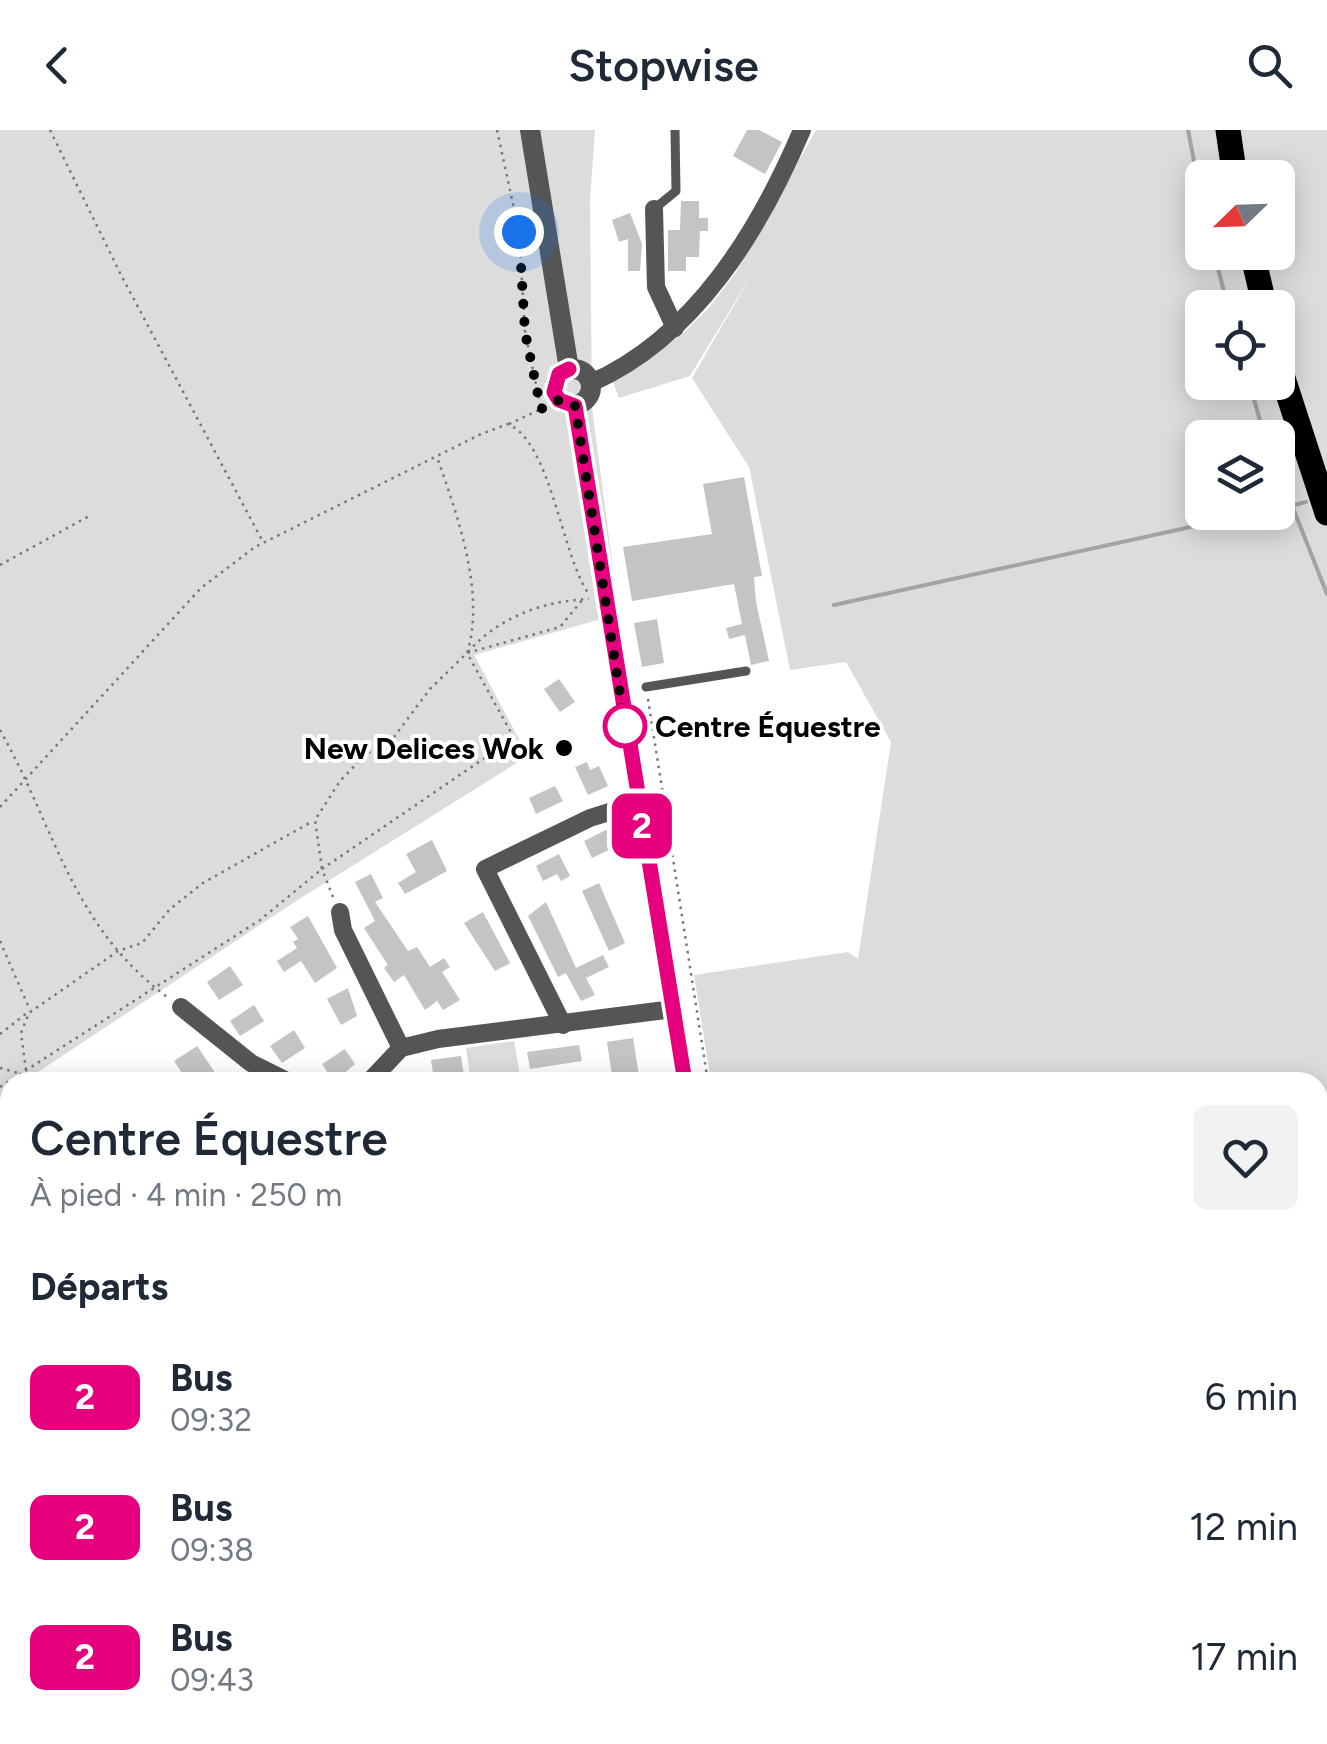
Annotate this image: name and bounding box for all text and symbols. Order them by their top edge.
icon: back [30,38,85,93]
text: Stopwise [568,38,759,92]
icon: search [1242,38,1297,93]
north arrow [1185,160,1295,270]
map controls [1185,160,1295,530]
your location [494,207,544,257]
button: locate [1185,290,1295,400]
button: layers [1185,420,1295,530]
marker: Centre Équestre [604,705,646,747]
place label: Centre Équestre [655,708,881,745]
place label: New Delices Wok [304,730,544,767]
marker: New Delices Wok [553,737,575,759]
line badge: 2 [610,794,674,858]
text: 2 [632,805,652,847]
button: heart [1193,1105,1298,1210]
text: Centre Équestre [30,1109,388,1167]
text: À pied · 4 min · 250 m [30,1176,342,1214]
text: Départs [30,1264,168,1310]
text: Bus [170,1355,233,1401]
text: 6 min [1205,1374,1298,1420]
text: 2 [75,1376,95,1418]
text: 09:32 [170,1401,252,1439]
text: Bus [170,1485,233,1531]
text: 12 min [1189,1504,1298,1550]
text: 2 [75,1506,95,1548]
text: 09:38 [170,1531,254,1569]
text: Bus [170,1615,233,1661]
text: 17 min [1190,1634,1298,1680]
text: 2 [75,1636,95,1678]
text: 09:43 [170,1661,254,1699]

